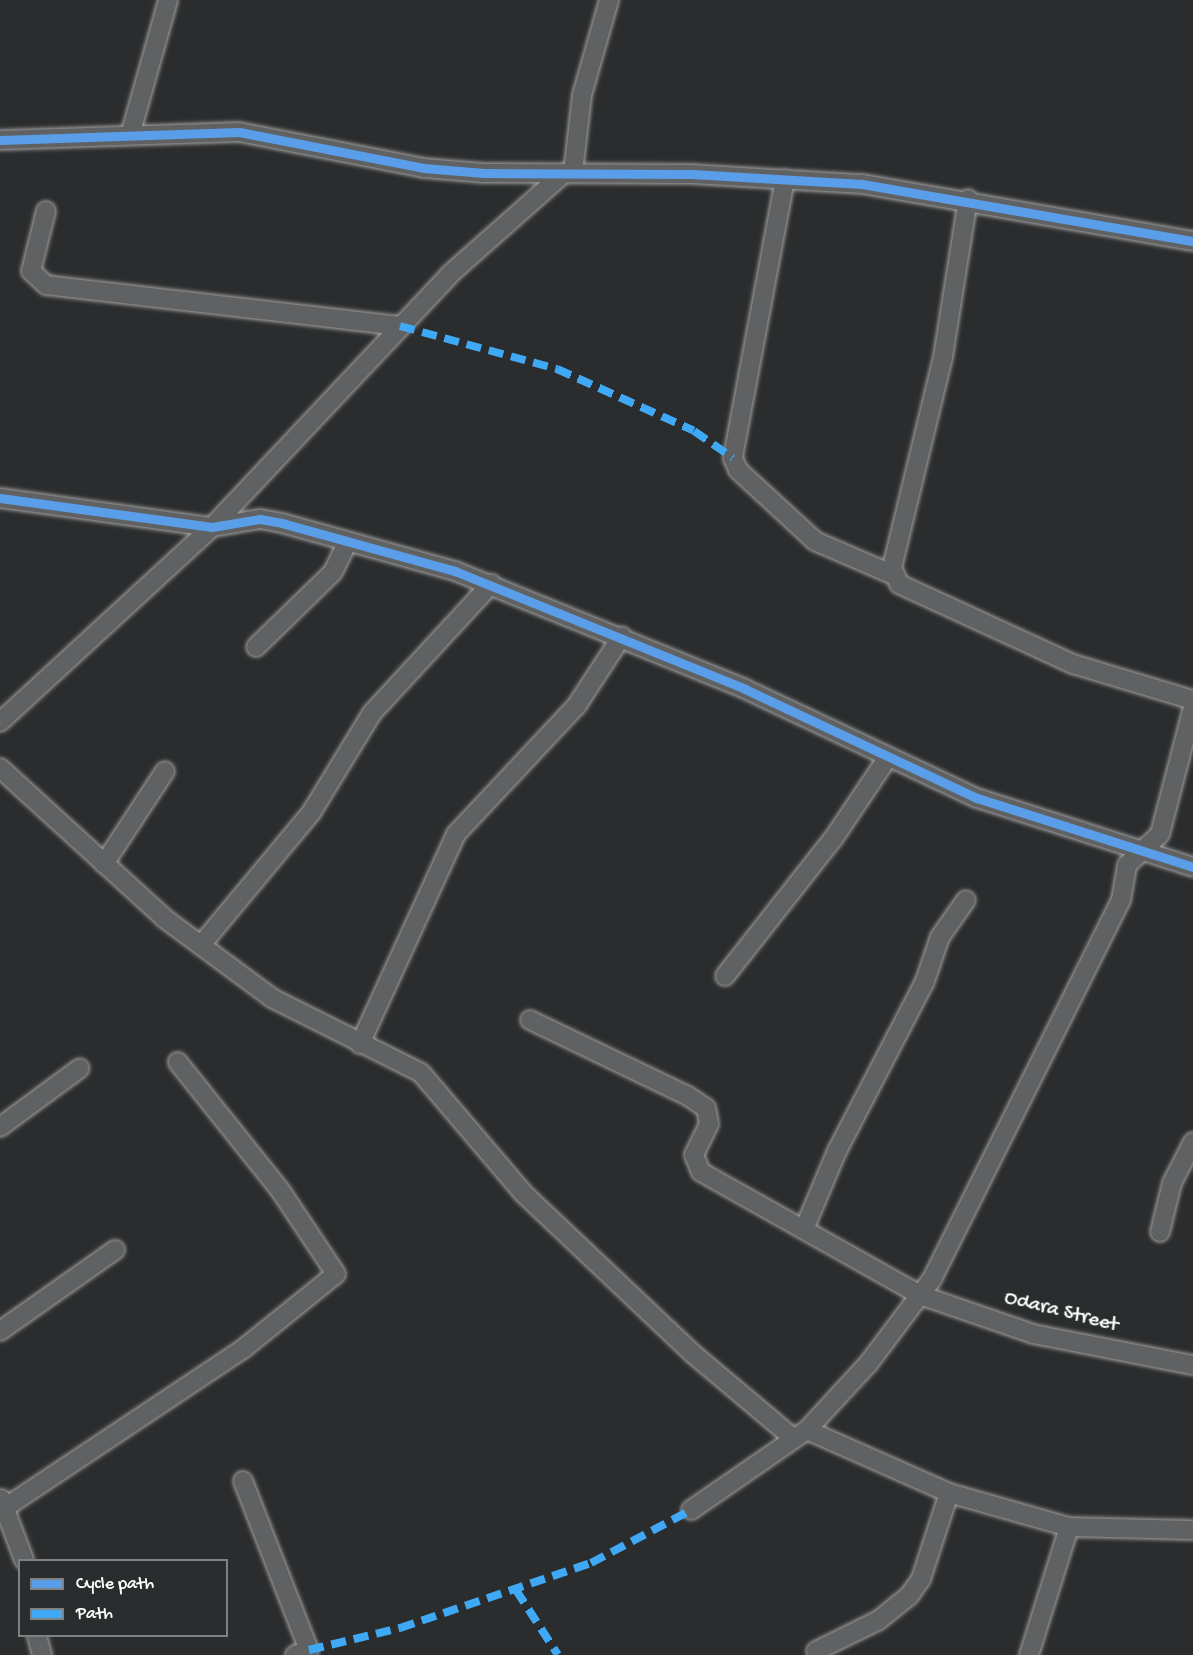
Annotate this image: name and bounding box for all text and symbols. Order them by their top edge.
street label: Odara Street [1001,1287,1121,1339]
legend [18,1559,228,1637]
text: Cycle path [76,1574,154,1595]
text: Path [76,1604,113,1625]

